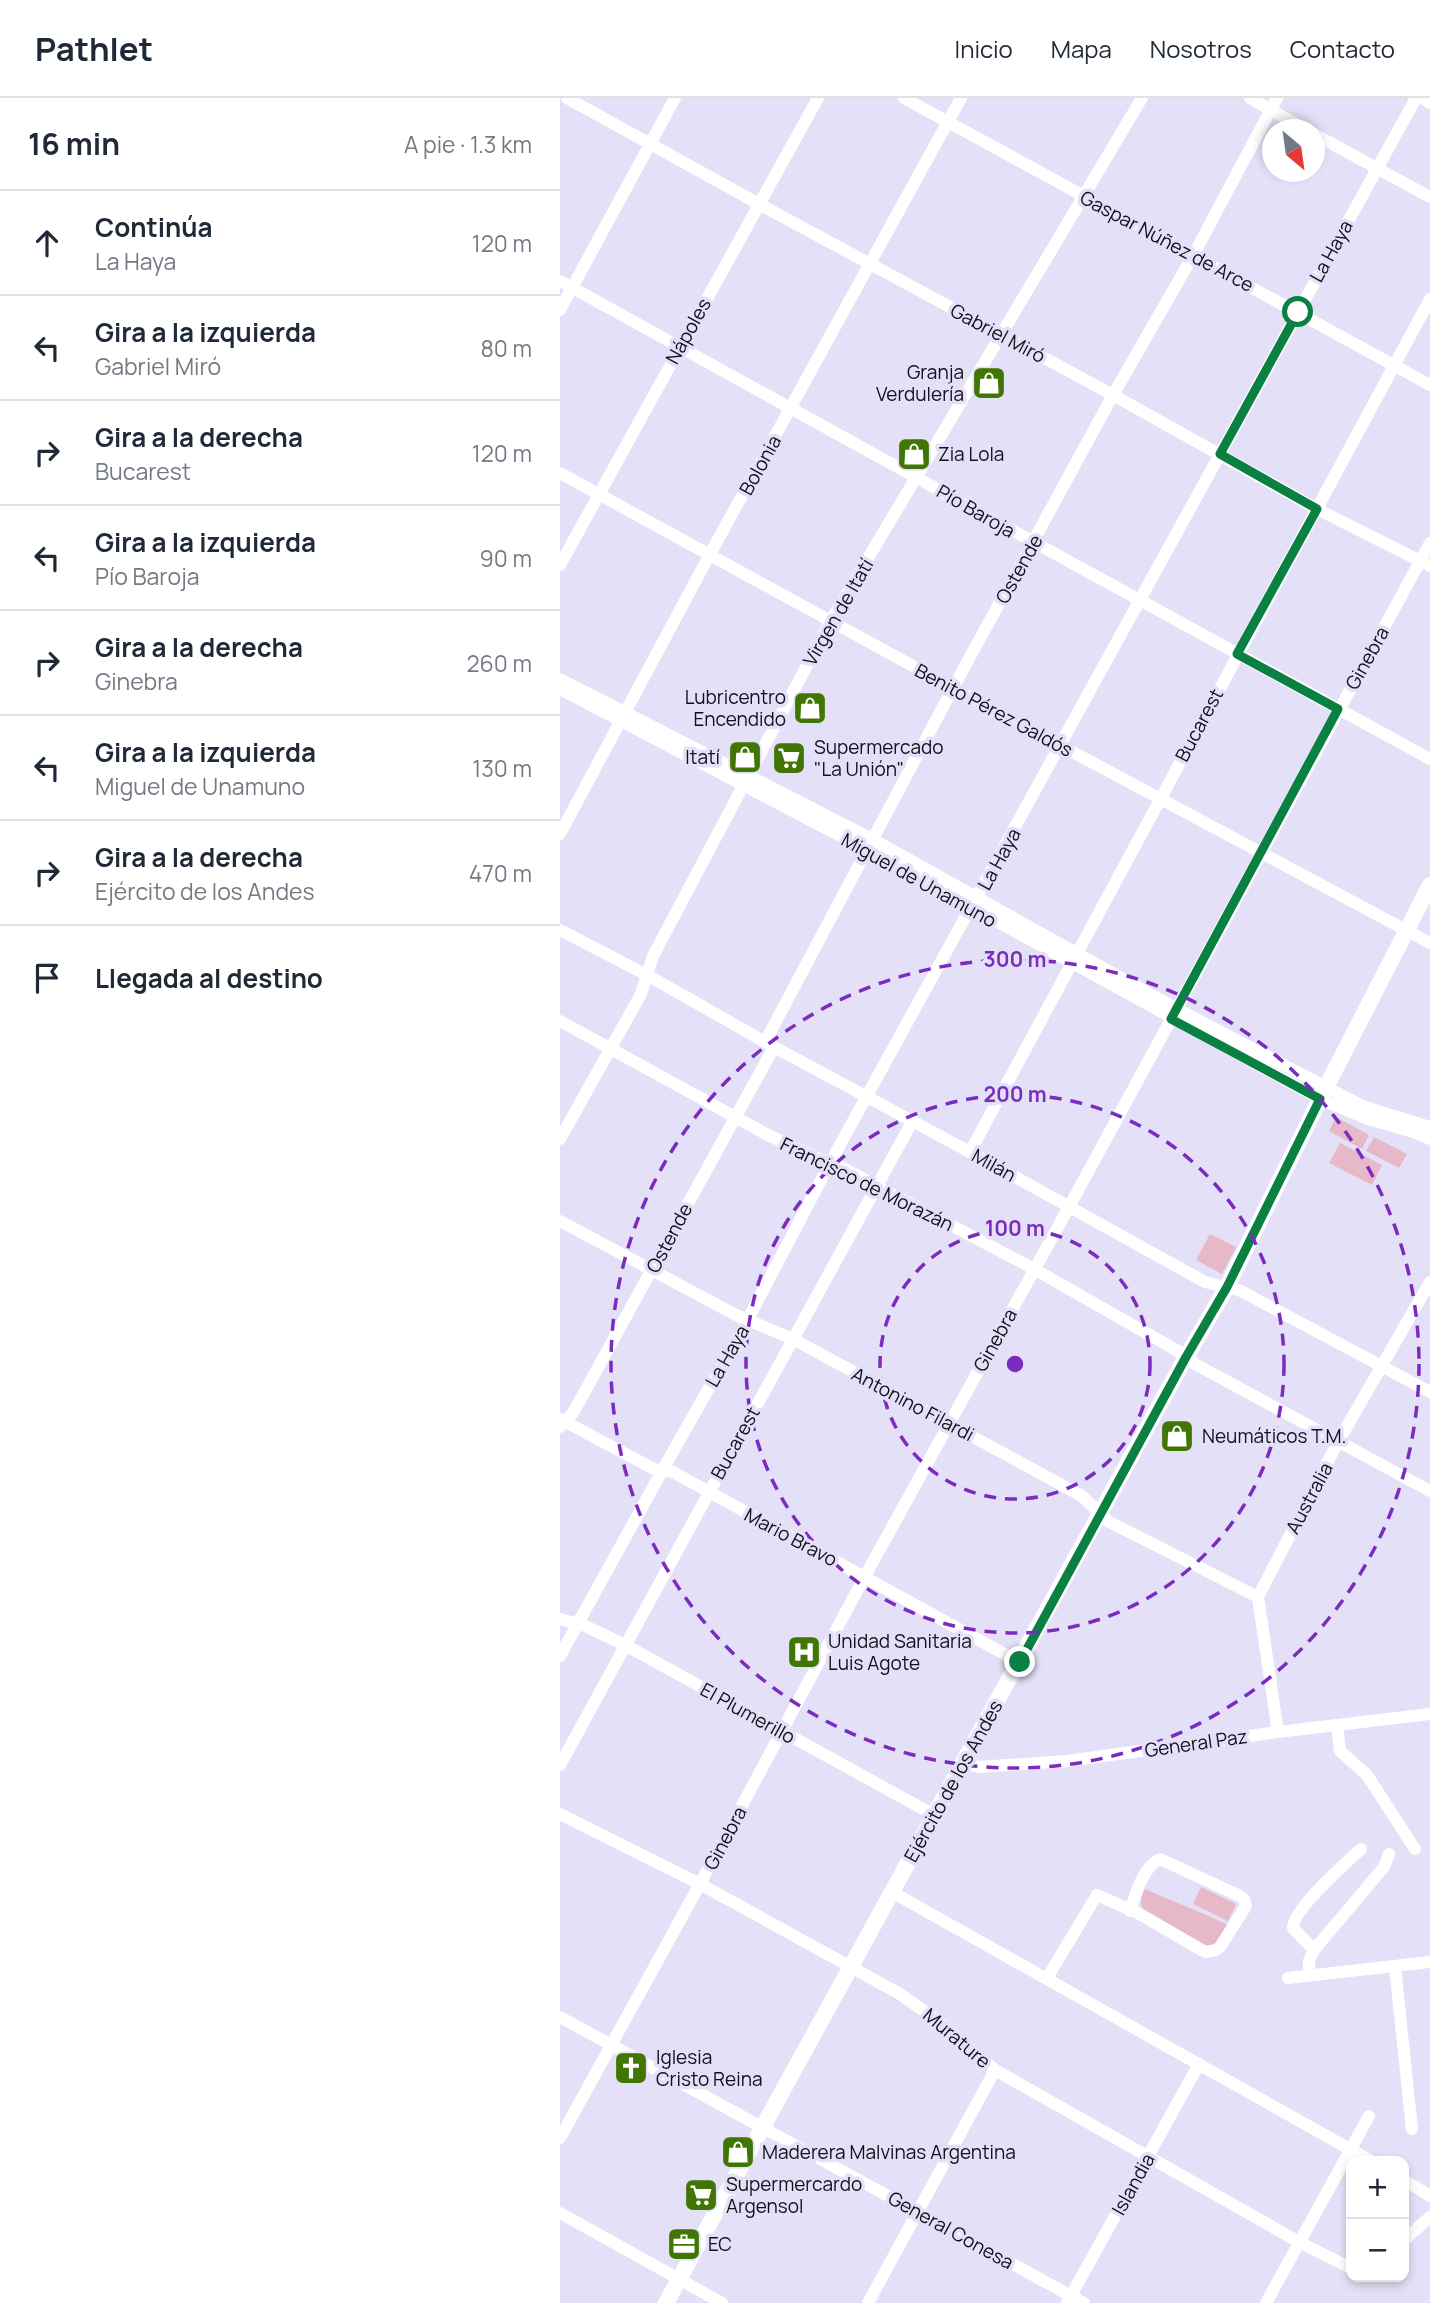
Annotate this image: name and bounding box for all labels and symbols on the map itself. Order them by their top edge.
north arrow [1262,119,1325,182]
street label: Gaspar Núñez de Arce [1076,184,1258,298]
street label: La Haya [1303,215,1359,287]
street label: Nápoles [659,293,717,369]
route start [1282,296,1313,327]
street label: Gabriel Miró [946,297,1050,369]
place label: Granja Verdulería [876,359,964,407]
shop icon: Granja Verdulería [970,364,1008,402]
street label: Bolonia [733,430,787,500]
shop icon: Zia Lola [895,435,933,473]
place label: Zia Lola [938,441,1004,467]
street label: Pío Baroja [932,478,1020,544]
street label: Ostende [989,530,1049,608]
street label: Virgen de Itatí [797,554,879,670]
street label: Ginebra [1339,622,1395,694]
street label: Benito Pérez Galdós [910,657,1078,763]
place label: Lubricentro Encendido [685,684,786,732]
street label: Bucarest [1169,684,1229,766]
shop icon: Lubricentro Encendido [791,689,829,727]
place label: Supermercado "La Unión" [814,734,944,782]
shop icon: Itatí [726,738,764,776]
supermarket icon: Supermercado "La Unión" [770,739,808,777]
place label: Itatí [685,744,720,770]
street label: La Haya [971,823,1027,895]
street label: Miguel de Unamuno [837,827,1001,933]
text: 300 m [984,945,1046,973]
text: 200 m [983,1080,1047,1108]
street label: Francisco de Morazán [776,1131,958,1237]
street label: Milán [967,1142,1021,1188]
street label: Ostende [640,1199,698,1277]
text: 100 m [985,1214,1045,1242]
street label: Ginebra [967,1304,1023,1376]
street label: La Haya [699,1320,755,1392]
centre of rings [1003,1352,1027,1376]
street label: Antonino Filardi [847,1361,979,1447]
street label: Bucarest [704,1402,766,1484]
shop icon: Neumáticos T.M. [1158,1417,1196,1455]
place label: Neumáticos T.M. [1202,1423,1346,1449]
street label: Australia [1279,1458,1339,1538]
street label: Mario Bravo [740,1502,842,1572]
place label: Unidad Sanitaria Luis Agote [828,1628,972,1676]
hospital icon: Unidad Sanitaria Luis Agote [785,1633,823,1671]
route end [1004,1646,1035,1677]
street label: El Plumerillo [696,1676,800,1750]
street label: Ejército de los Andes [898,1695,1008,1867]
street label: General Paz [1143,1723,1249,1763]
street label: Ginebra [697,1802,753,1874]
street label: Murature [918,2002,996,2074]
place label: Iglesia Cristo Reina [656,2044,763,2092]
church icon: Iglesia Cristo Reina [612,2049,650,2087]
shop icon: Maderera Malvinas Argentina [719,2133,757,2171]
place label: Maderera Malvinas Argentina [762,2139,1016,2165]
street label: Islandia [1105,2148,1161,2220]
place label: Supermercardo Argensol [726,2171,862,2219]
supermarket icon: Supermercardo Argensol [682,2176,720,2214]
street label: General Conesa [884,2185,1018,2275]
office icon: EC [665,2225,703,2263]
place label: EC [708,2231,732,2257]

